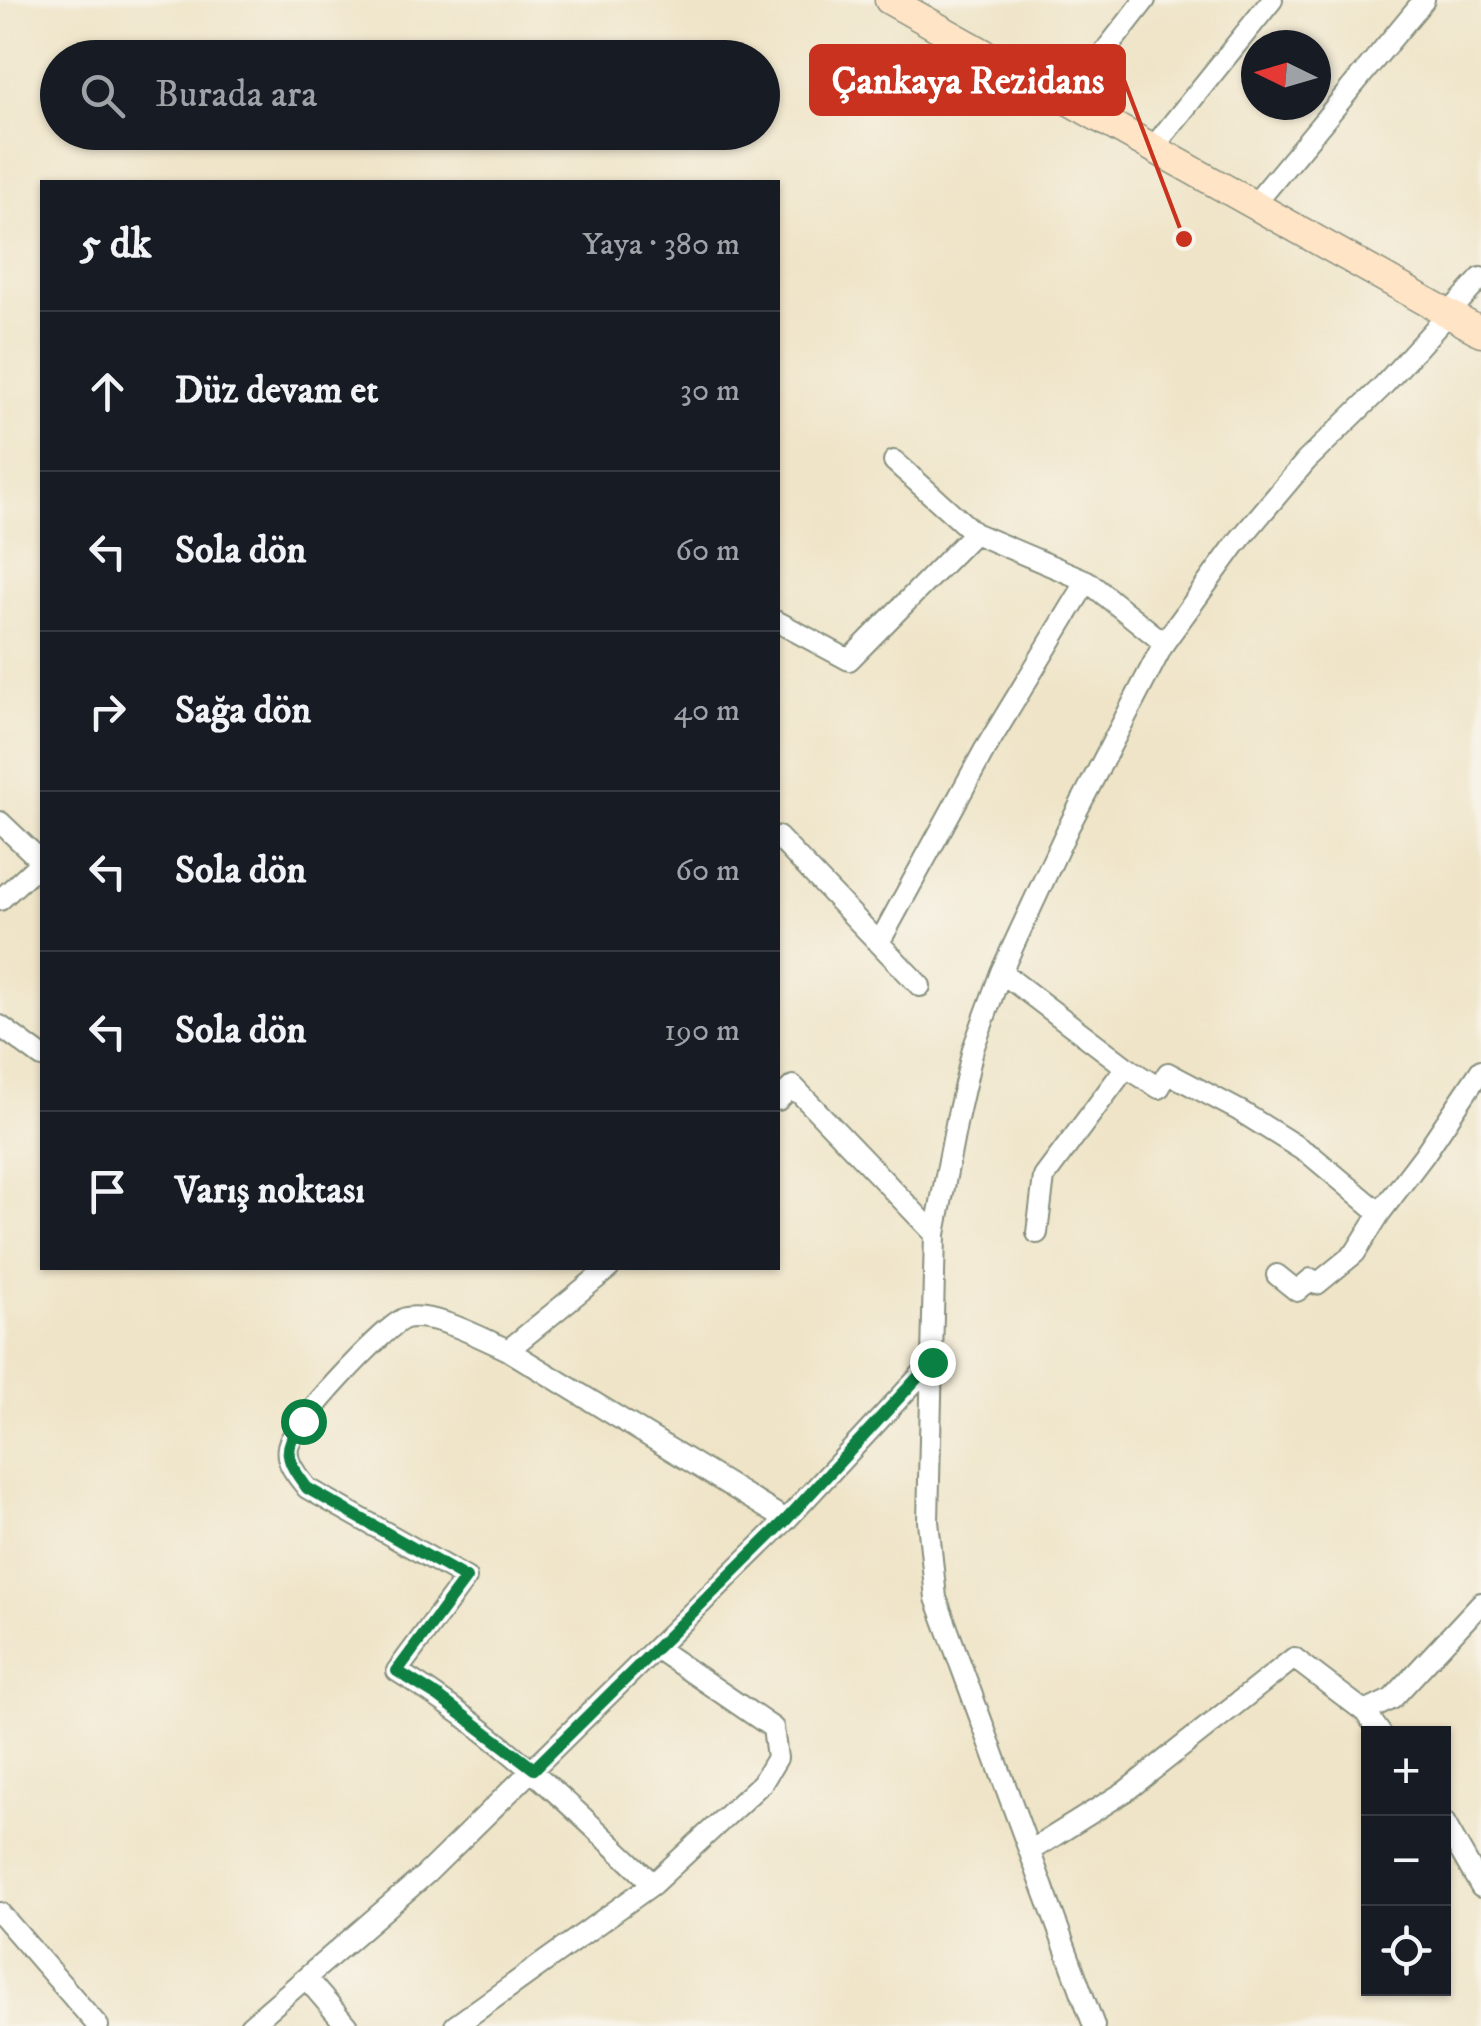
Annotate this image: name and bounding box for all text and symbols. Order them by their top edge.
north arrow [1241,30,1331,120]
search box [40,40,780,150]
callout: Çankaya Rezidans [811,46,1124,114]
text: Çankaya Rezidans [831,58,1105,106]
icon: search [75,68,130,123]
text: Burada ara [155,71,317,119]
text: 5 dk [80,219,152,271]
text: Yaya · 380 m [582,225,740,265]
icon: ahead [80,364,135,419]
text: Düz devam et [175,367,378,415]
text: 30 m [680,371,740,411]
icon: left [80,524,135,579]
text: Sola dön [175,527,306,575]
text: 60 m [675,531,740,571]
icon: right [80,684,135,739]
text: Sağa dön [175,687,311,735]
text: 40 m [673,691,740,731]
icon: left [80,844,135,899]
text: Sola dön [175,847,306,895]
text: 60 m [675,851,740,891]
icon: left [80,1004,135,1059]
text: Sola dön [175,1007,306,1055]
text: 190 m [664,1011,740,1051]
icon: arrive [80,1164,135,1219]
text: Varış noktası [175,1167,365,1215]
route end [910,1340,956,1386]
route start [281,1399,327,1445]
map controls [1361,1726,1451,1996]
button: + [1361,1726,1451,1816]
button: − [1361,1816,1451,1906]
button: locate [1361,1906,1451,1996]

